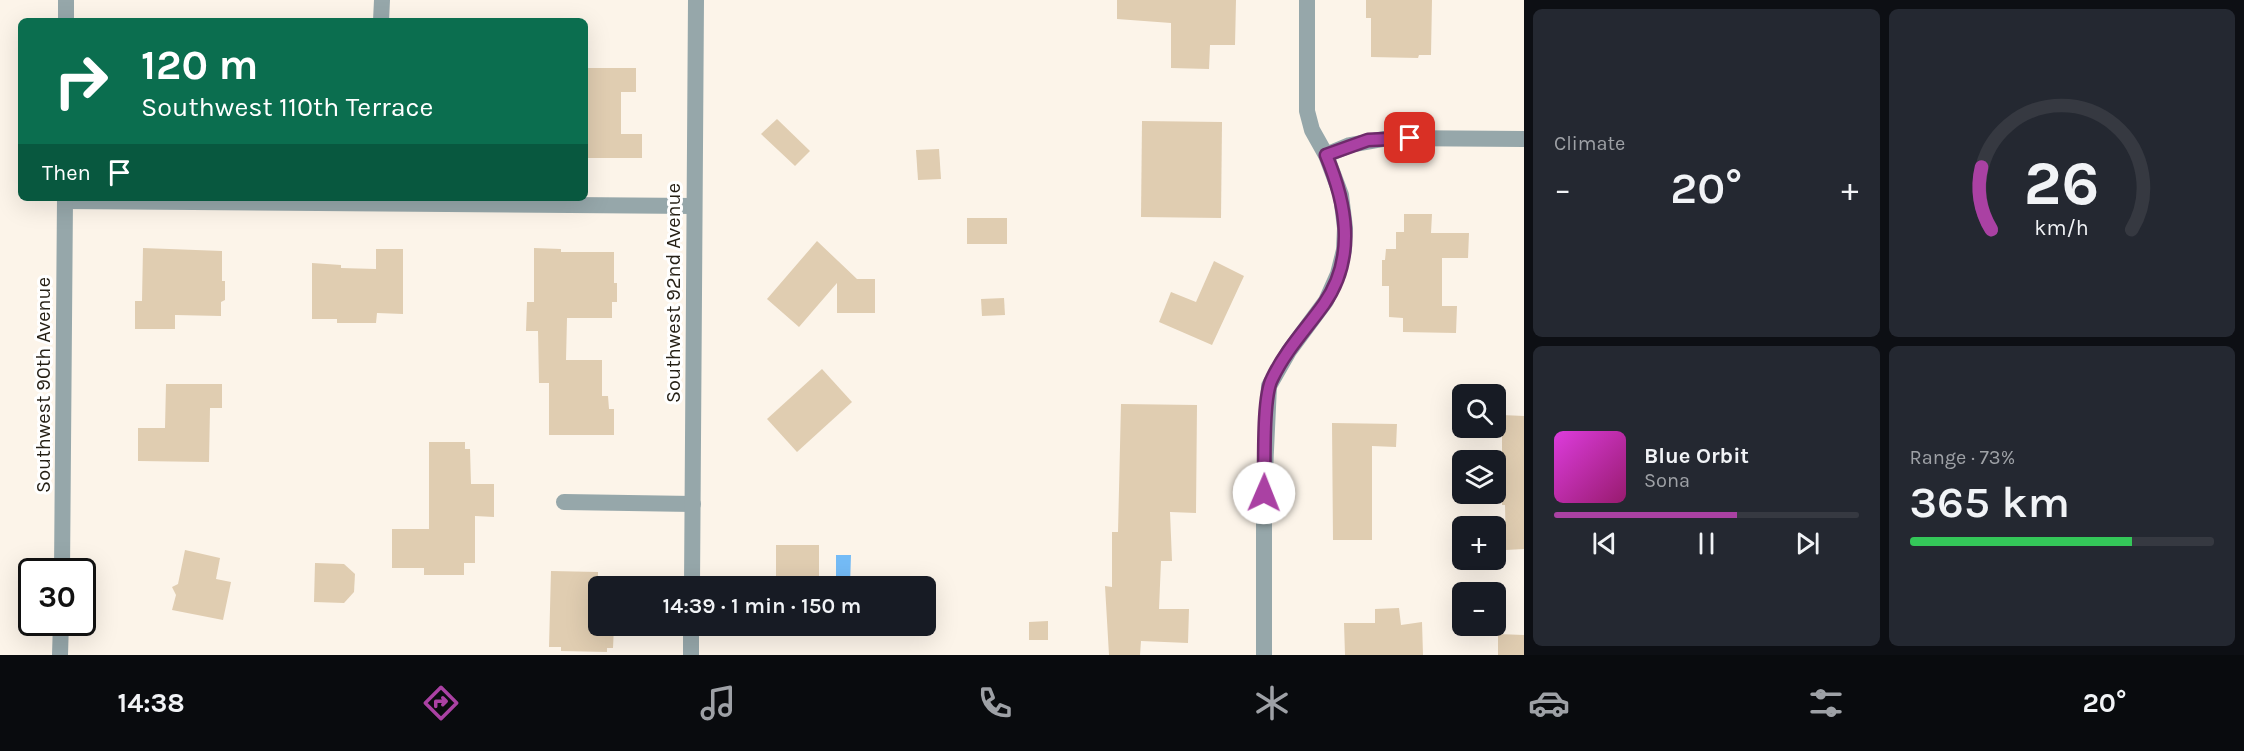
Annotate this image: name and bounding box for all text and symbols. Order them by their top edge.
text: 120 m [141,40,258,90]
icon: right [42,42,120,120]
text: Southwest 110th Terrace [141,91,433,123]
pin [1384,112,1435,163]
icon: arrive [1393,121,1426,154]
text: Climate [1554,132,1625,155]
text: 26 [2024,147,2100,220]
icon: arrive [103,156,136,189]
text: Then [42,160,91,186]
text: 20° [1670,162,1742,214]
text: − [1554,170,1571,208]
text: + [1841,170,1859,208]
street label: Southwest 92nd Avenue [662,183,685,403]
text: km/h [2035,215,2089,240]
street label: Southwest 90th Avenue [32,277,55,493]
map controls [1452,384,1506,636]
button: search [1452,384,1506,438]
text: Blue Orbit [1644,443,1749,469]
text: Range · 73% [1910,446,2015,469]
button: layers [1452,450,1506,504]
position arrow [1232,461,1296,525]
text: Sona [1644,469,1690,492]
text: 365 km [1910,476,2070,528]
button: + [1452,516,1506,570]
icon: previous [1588,527,1621,560]
icon: pause [1690,527,1723,560]
icon: next [1791,527,1824,560]
speed limit sign: 30 [18,558,96,636]
button: − [1452,582,1506,636]
text: 14:39 · 1 min · 150 m [663,593,861,619]
icon: directions [420,682,462,724]
icon: music [697,682,739,724]
icon: phone [974,682,1016,724]
icon: climate [1251,682,1293,724]
icon: car [1528,682,1570,724]
icon: filters [1805,682,1847,724]
text: 14:38 [118,687,185,719]
text: 20° [2083,687,2126,719]

